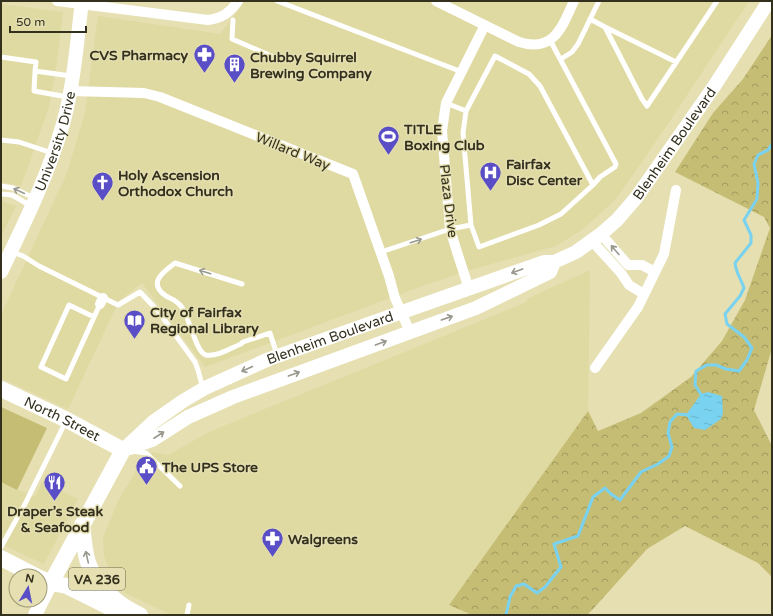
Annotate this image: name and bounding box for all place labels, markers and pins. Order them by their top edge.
pharmacy icon: CVS Pharmacy [191,42,217,75]
place label: CVS Pharmacy [90,47,188,64]
place label: Chubby Squirrel Brewing Company [250,49,372,82]
building icon: Chubby Squirrel Brewing Company [222,52,248,85]
place label: TITLE Boxing Club [403,121,485,154]
sports icon: TITLE Boxing Club [376,124,402,157]
place label: Fairfax Disc Center [506,156,583,189]
hospital icon: Fairfax Disc Center [477,159,503,192]
place label: Holy Ascension Orthodox Church [118,167,233,200]
church icon: Holy Ascension Orthodox Church [90,170,116,203]
place label: City of Fairfax Regional Library [150,304,259,337]
library icon: City of Fairfax Regional Library [121,307,147,340]
public building icon: The UPS Store [134,454,160,487]
place label: The UPS Store [161,459,258,476]
restaurant icon: Draper’s Steak & Seafood [42,470,68,503]
place label: Draper’s Steak & Seafood [7,503,103,536]
pharmacy icon: Walgreens [260,526,286,559]
place label: Walgreens [288,531,358,548]

